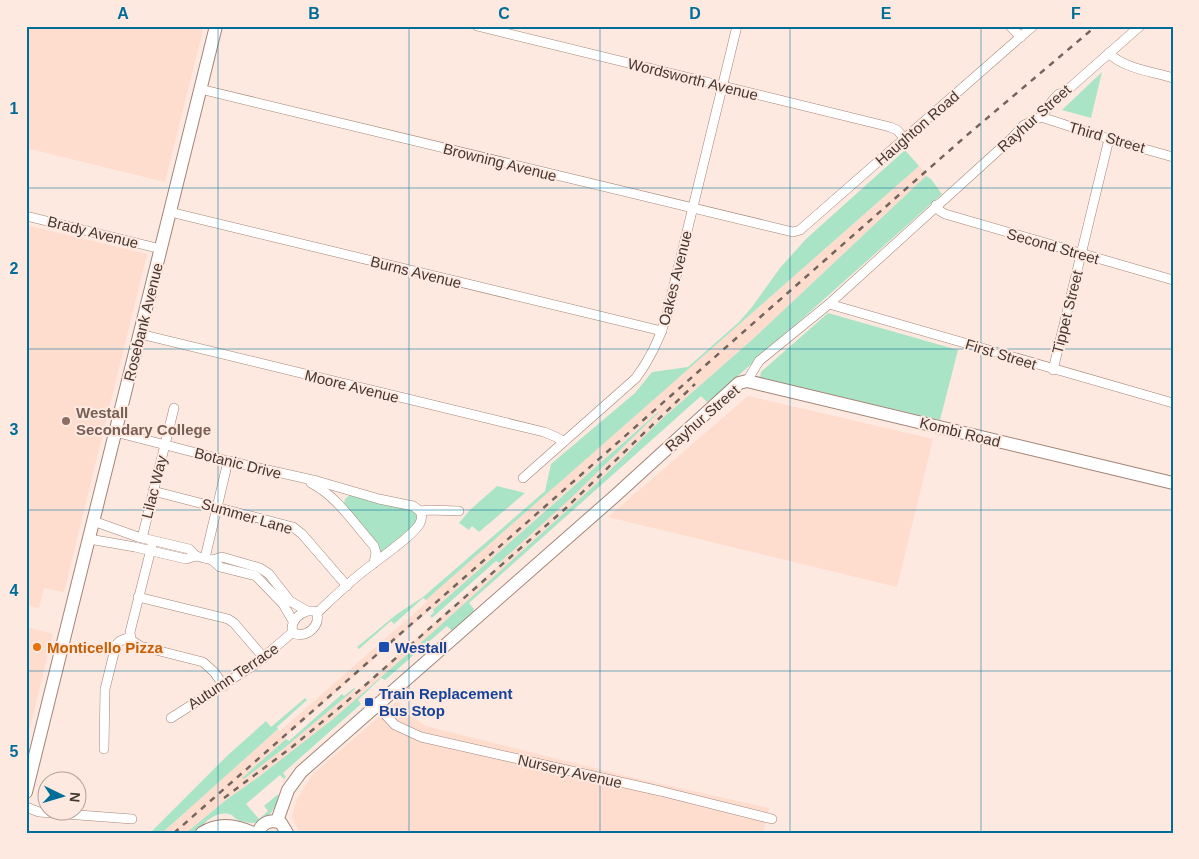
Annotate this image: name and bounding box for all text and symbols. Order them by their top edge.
text: A [117,5,129,22]
text: B [308,5,320,22]
text: C [498,5,510,22]
text: D [689,5,701,22]
text: E [881,5,892,22]
text: F [1071,5,1081,22]
street label: Wordsworth Avenue [626,55,760,103]
street label: Rayhur Street [994,80,1075,155]
street label: Haughton Road [872,87,962,169]
text: 1 [10,100,19,117]
street label: Third Street [1067,118,1148,156]
street label: Browning Avenue [441,140,559,184]
street label: Brady Avenue [46,212,140,252]
street label: Second Street [1005,225,1102,268]
street label: Oakes Avenue [655,229,695,327]
street label: Burns Avenue [369,252,463,292]
text: 2 [10,260,19,277]
street label: Rosebank Avenue [120,261,166,383]
street label: Tippet Street [1048,268,1086,355]
street label: First Street [963,335,1039,373]
street label: Moore Avenue [303,366,401,406]
street label: Rayhur Street [662,381,743,455]
place label: Westall Secondary College [76,404,211,438]
street label: Kombi Road [918,414,1002,450]
marker: Westall Secondary College [60,415,72,427]
text: 3 [10,421,19,438]
street label: Botanic Drive [193,444,283,482]
street label: Lilac Way [138,453,170,520]
street label: Summer Lane [199,495,295,537]
text: 4 [10,582,19,599]
place label: Monticello Pizza [47,639,164,656]
street label: Autumn Terrace [184,639,282,713]
place label: Westall [395,639,447,656]
marker: Westall [377,640,391,654]
marker: Monticello Pizza [31,641,43,653]
place label: Train Replacement Bus Stop [379,685,512,719]
marker: Train Replacement Bus Stop [363,696,375,708]
text: 5 [10,743,19,760]
street label: Nursery Avenue [516,751,624,791]
north arrow [38,772,88,822]
text: N [67,791,83,803]

